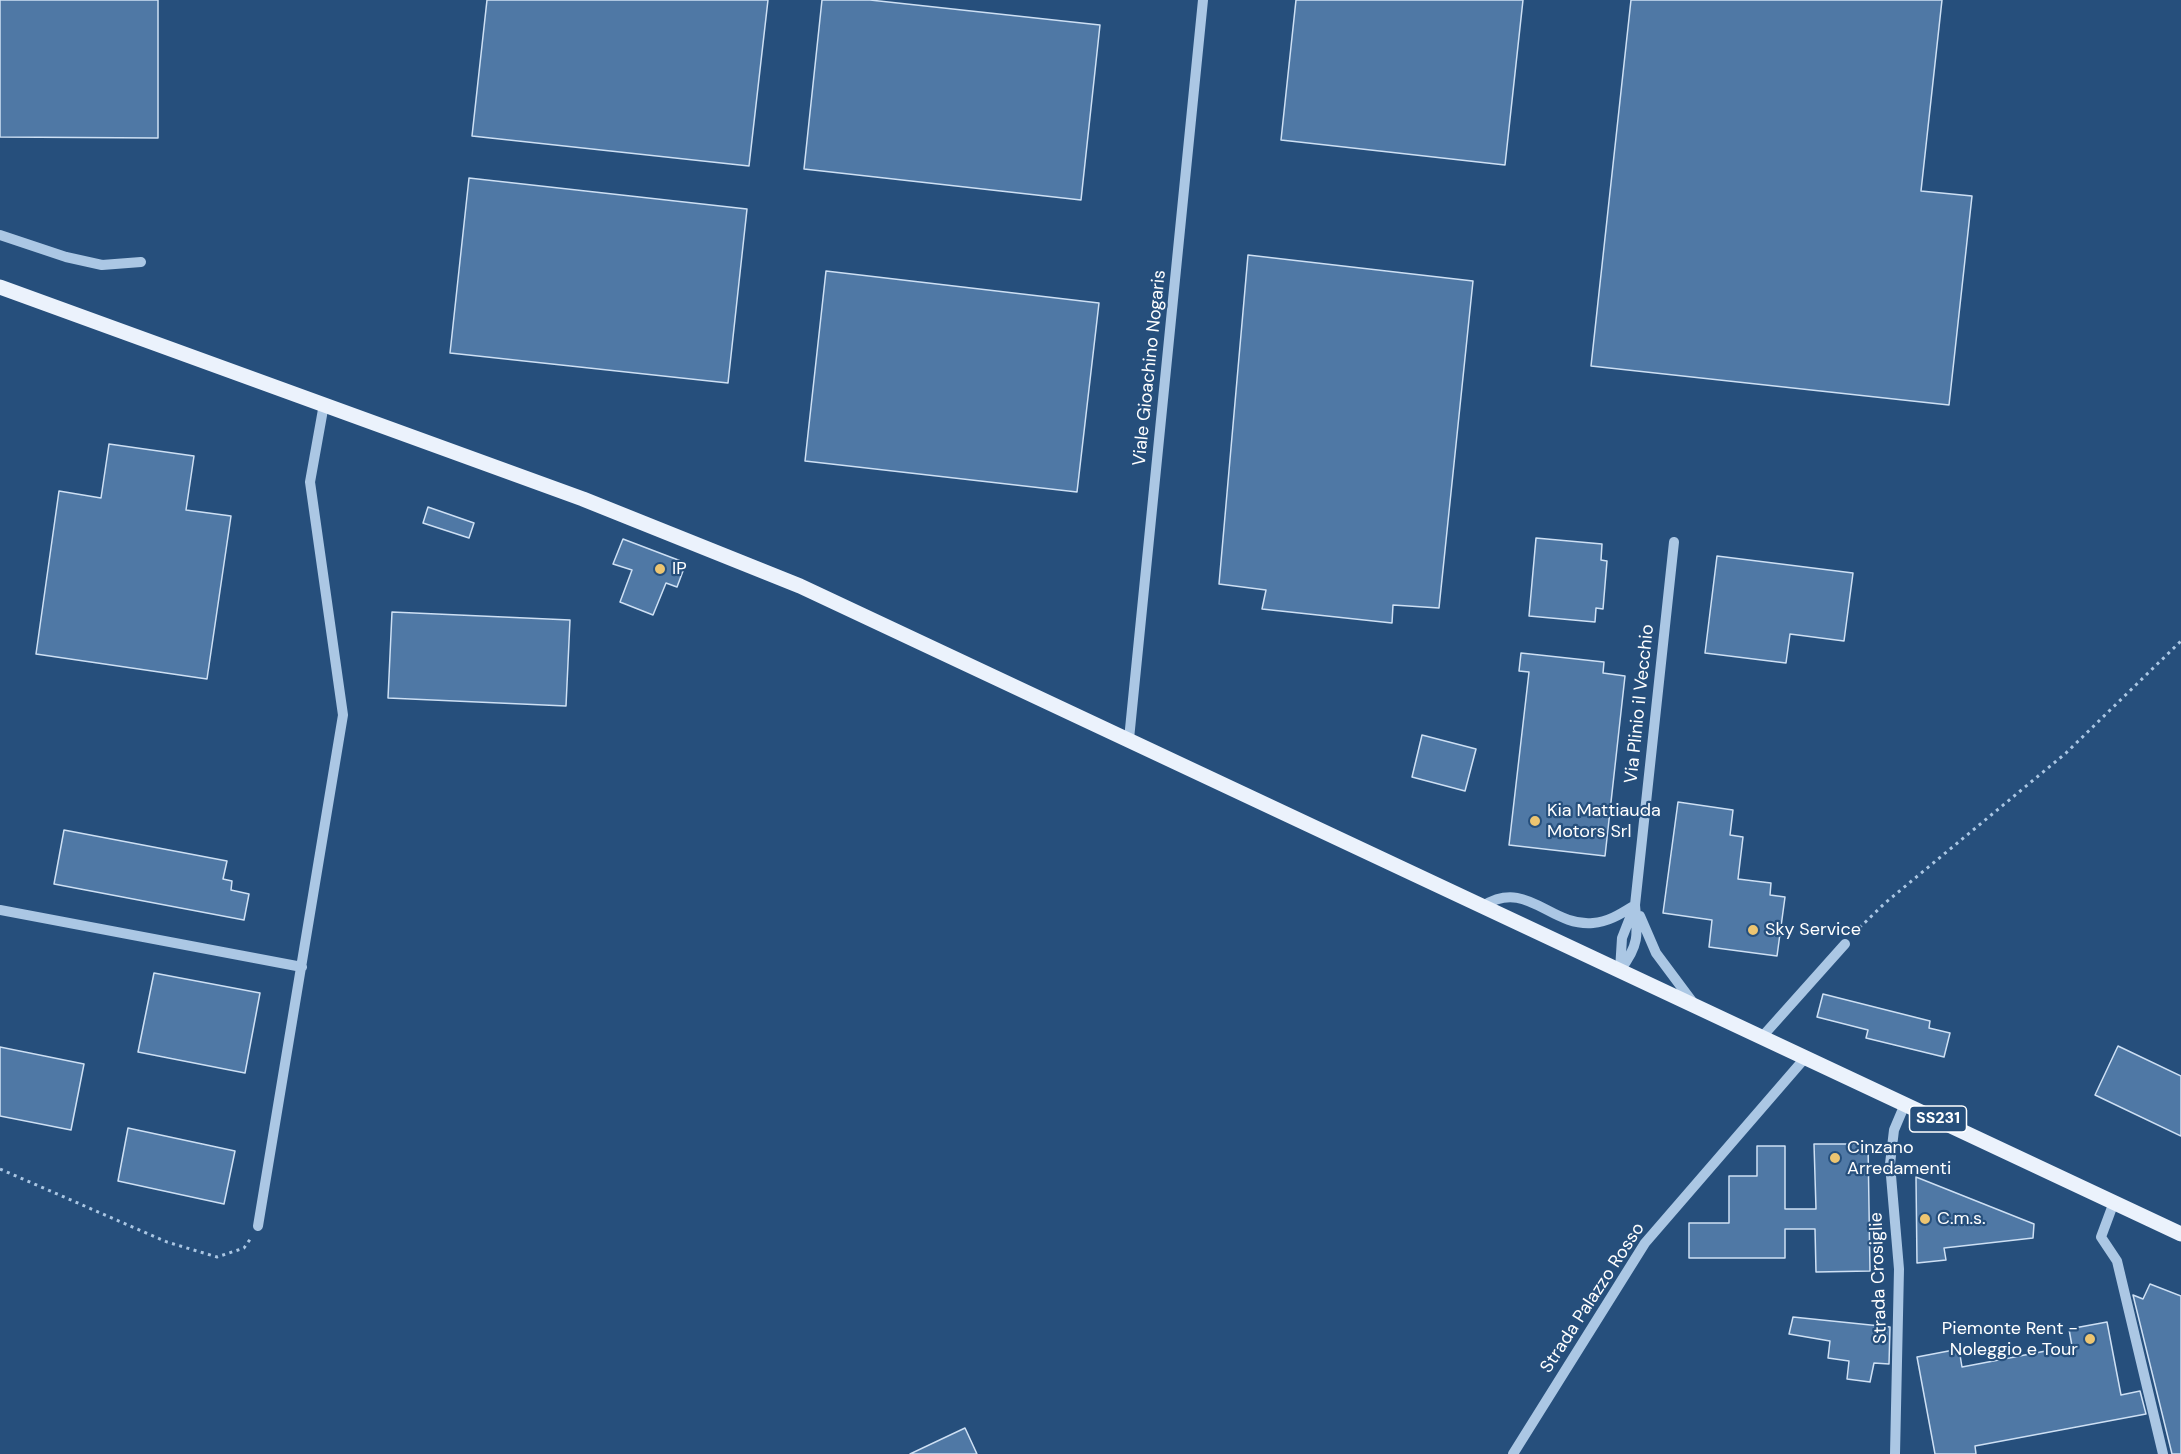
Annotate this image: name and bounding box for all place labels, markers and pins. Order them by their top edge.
place label: IP [672,558,687,580]
marker: IP [653,562,667,576]
place label: Kia Mattiauda Motors Srl [1547,800,1661,842]
marker: Kia Mattiauda Motors Srl [1528,814,1542,828]
place label: Sky Service [1765,919,1861,941]
marker: Sky Service [1746,923,1760,937]
place label: Cinzano Arredamenti [1847,1137,1951,1180]
marker: Cinzano Arredamenti [1828,1151,1842,1165]
place label: C.m.s. [1937,1208,1986,1230]
marker: C.m.s. [1918,1212,1932,1226]
place label: Piemonte Rent - Noleggio e Tour [1942,1318,2078,1360]
marker: Piemonte Rent - Noleggio e Tour [2083,1332,2097,1346]

